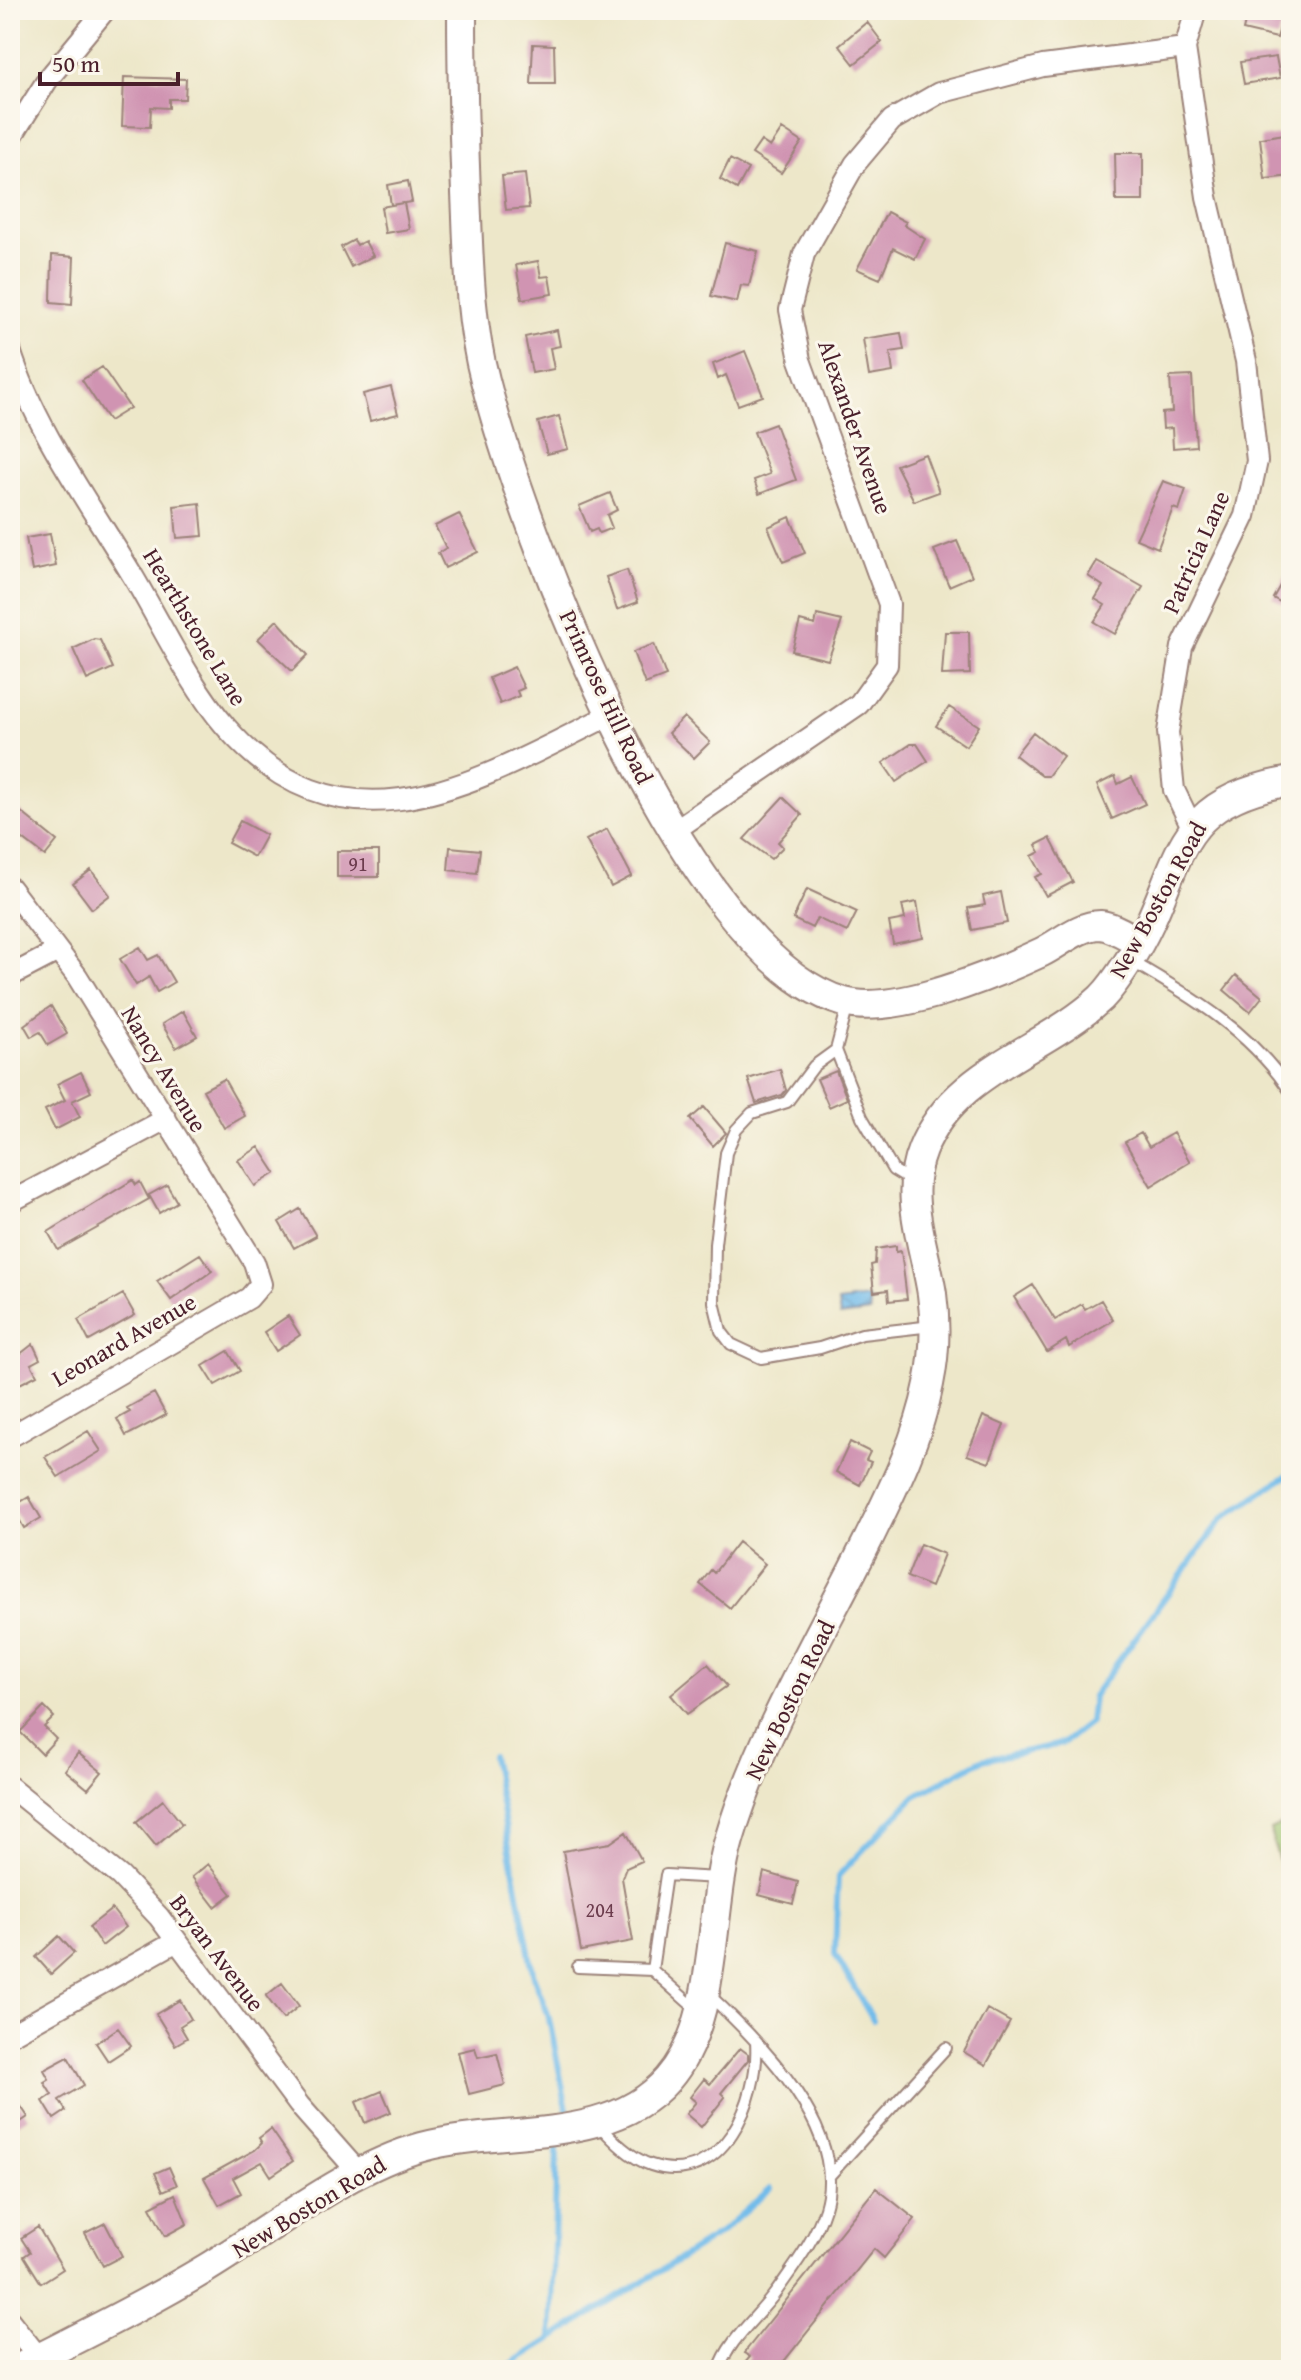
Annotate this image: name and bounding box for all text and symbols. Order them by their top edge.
scale bar [40,36,178,86]
text: 50 m [52,46,100,81]
street label: Alexander Avenue [809,335,902,519]
street label: Patricia Lane [1153,485,1238,619]
street label: Hearthstone Lane [134,541,256,712]
street label: Primrose Hill Road [551,604,662,790]
street label: New Boston Road [1100,815,1215,984]
house number: 91 [348,849,368,878]
street label: Nancy Avenue [113,999,216,1139]
street label: Leonard Avenue [45,1284,202,1395]
street label: New Boston Road [736,1614,844,1786]
street label: Bryan Avenue [162,1887,273,2019]
house number: 204 [586,1895,614,1924]
street label: New Boston Road [225,2147,393,2266]

